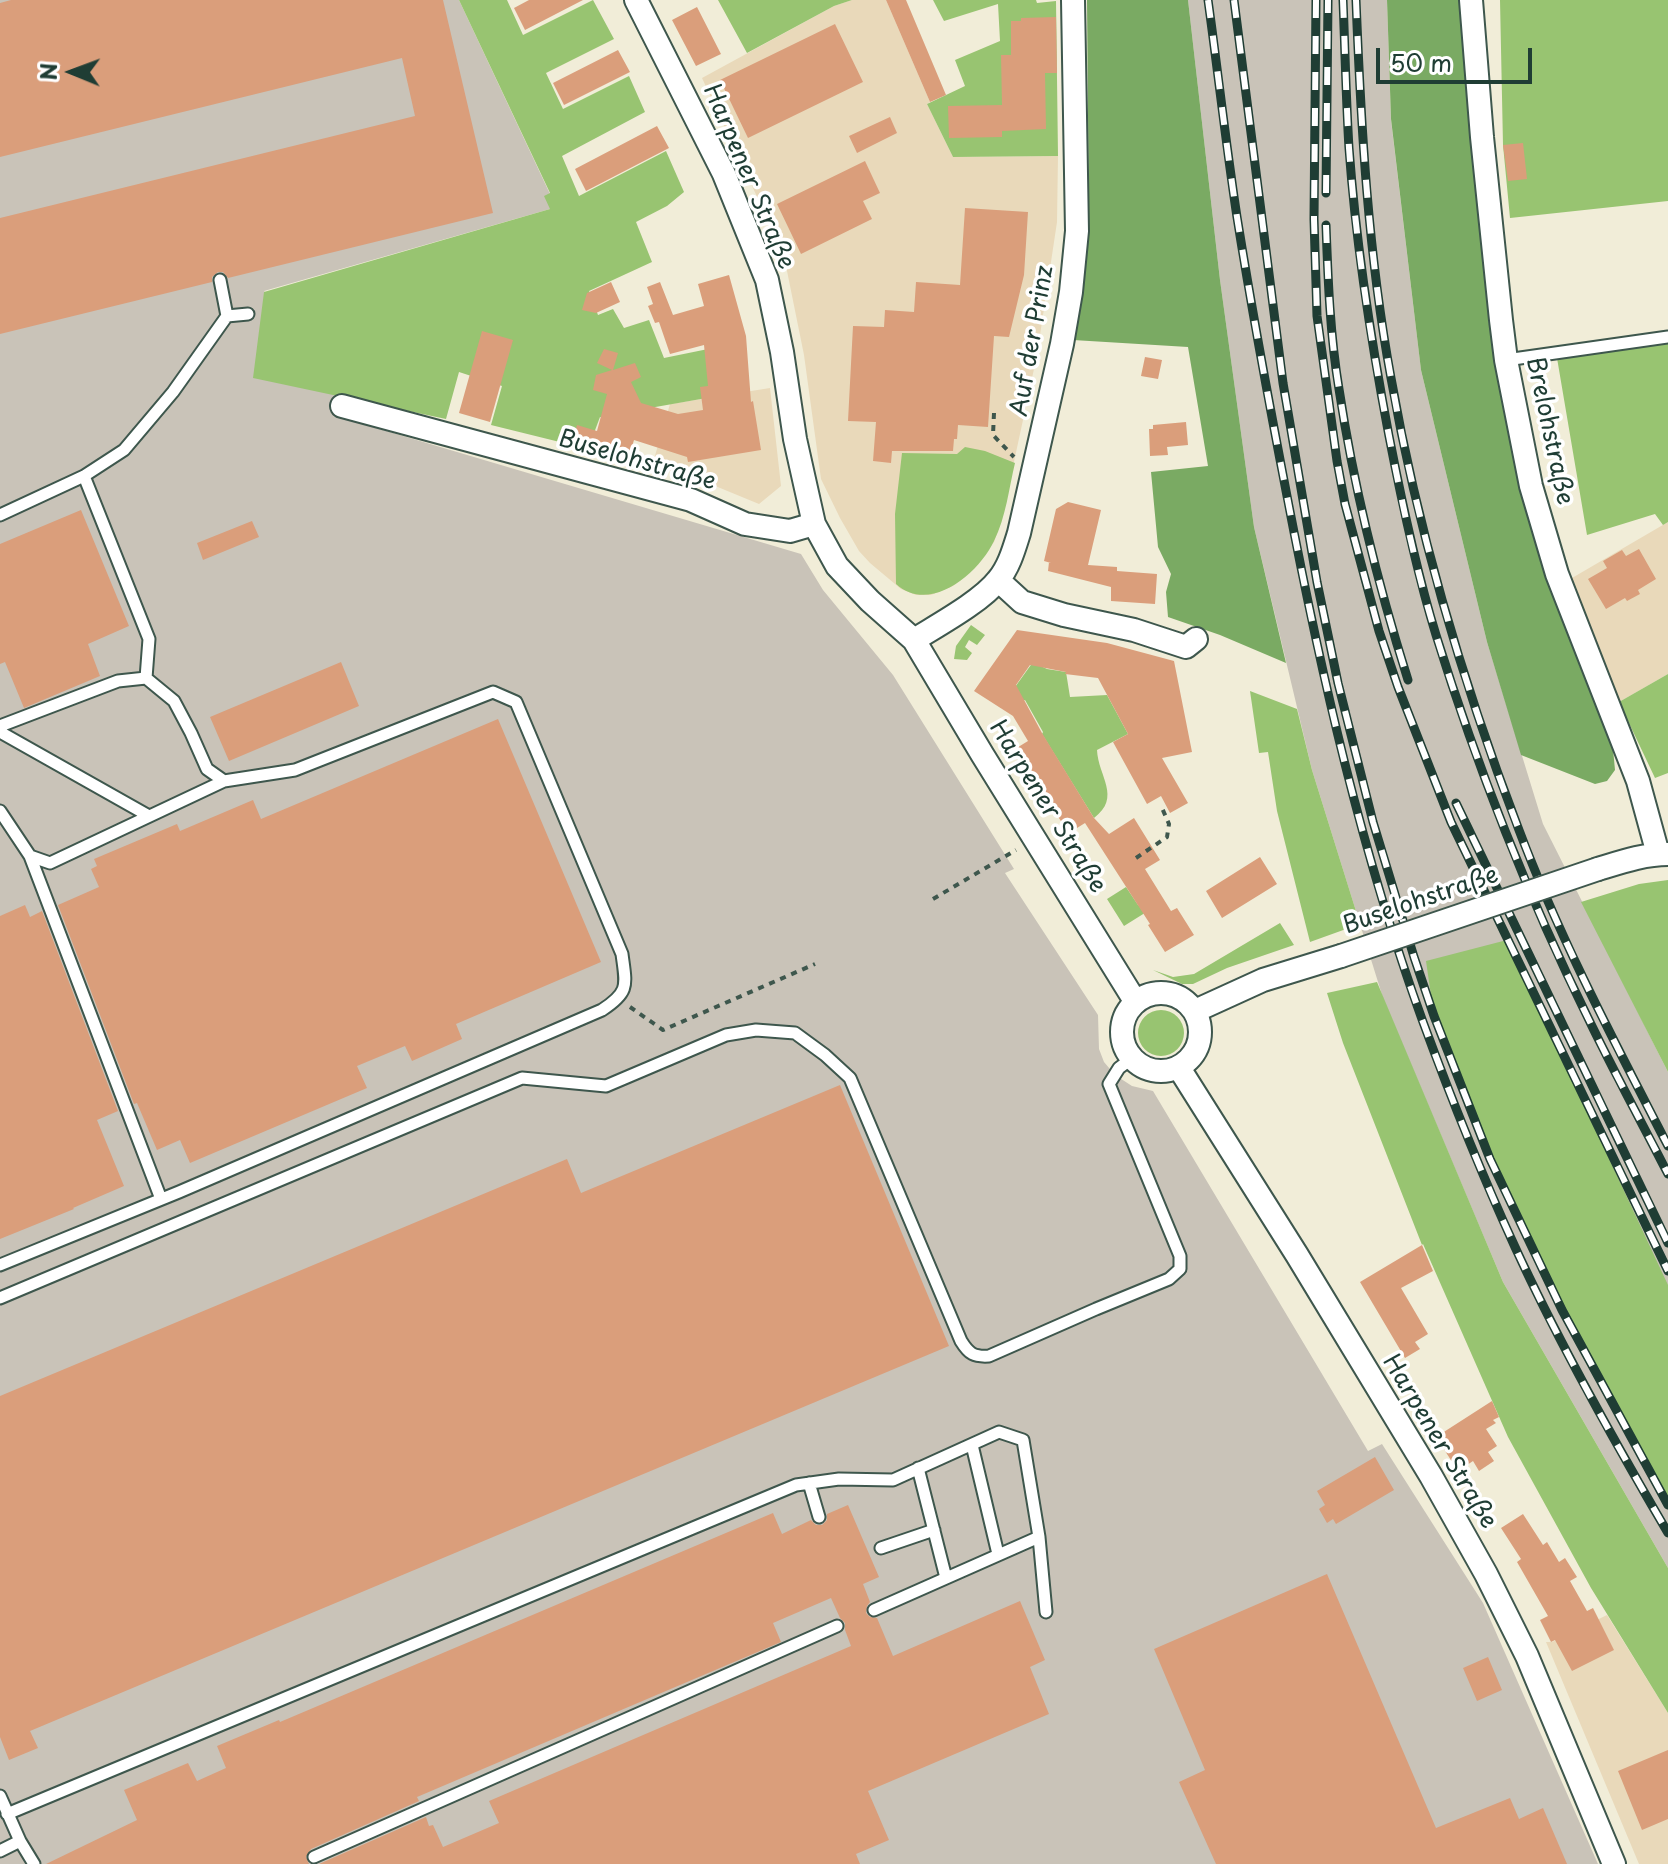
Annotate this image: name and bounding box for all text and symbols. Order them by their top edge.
north arrow [32,32,112,112]
scale bar [1380,32,1536,82]
text: 50 m [1390,44,1452,80]
text: N [31,63,64,81]
street label: Harpener Straße [696,80,800,274]
street label: Auf der Prinz [1006,263,1060,419]
street label: Brelohstraße [1519,354,1579,508]
street label: Buselohstraße [555,425,719,497]
street label: Harpener Straße [982,715,1112,899]
street label: Buselohstraße [1340,861,1502,941]
street label: Harpener Straße [1376,1350,1502,1534]

